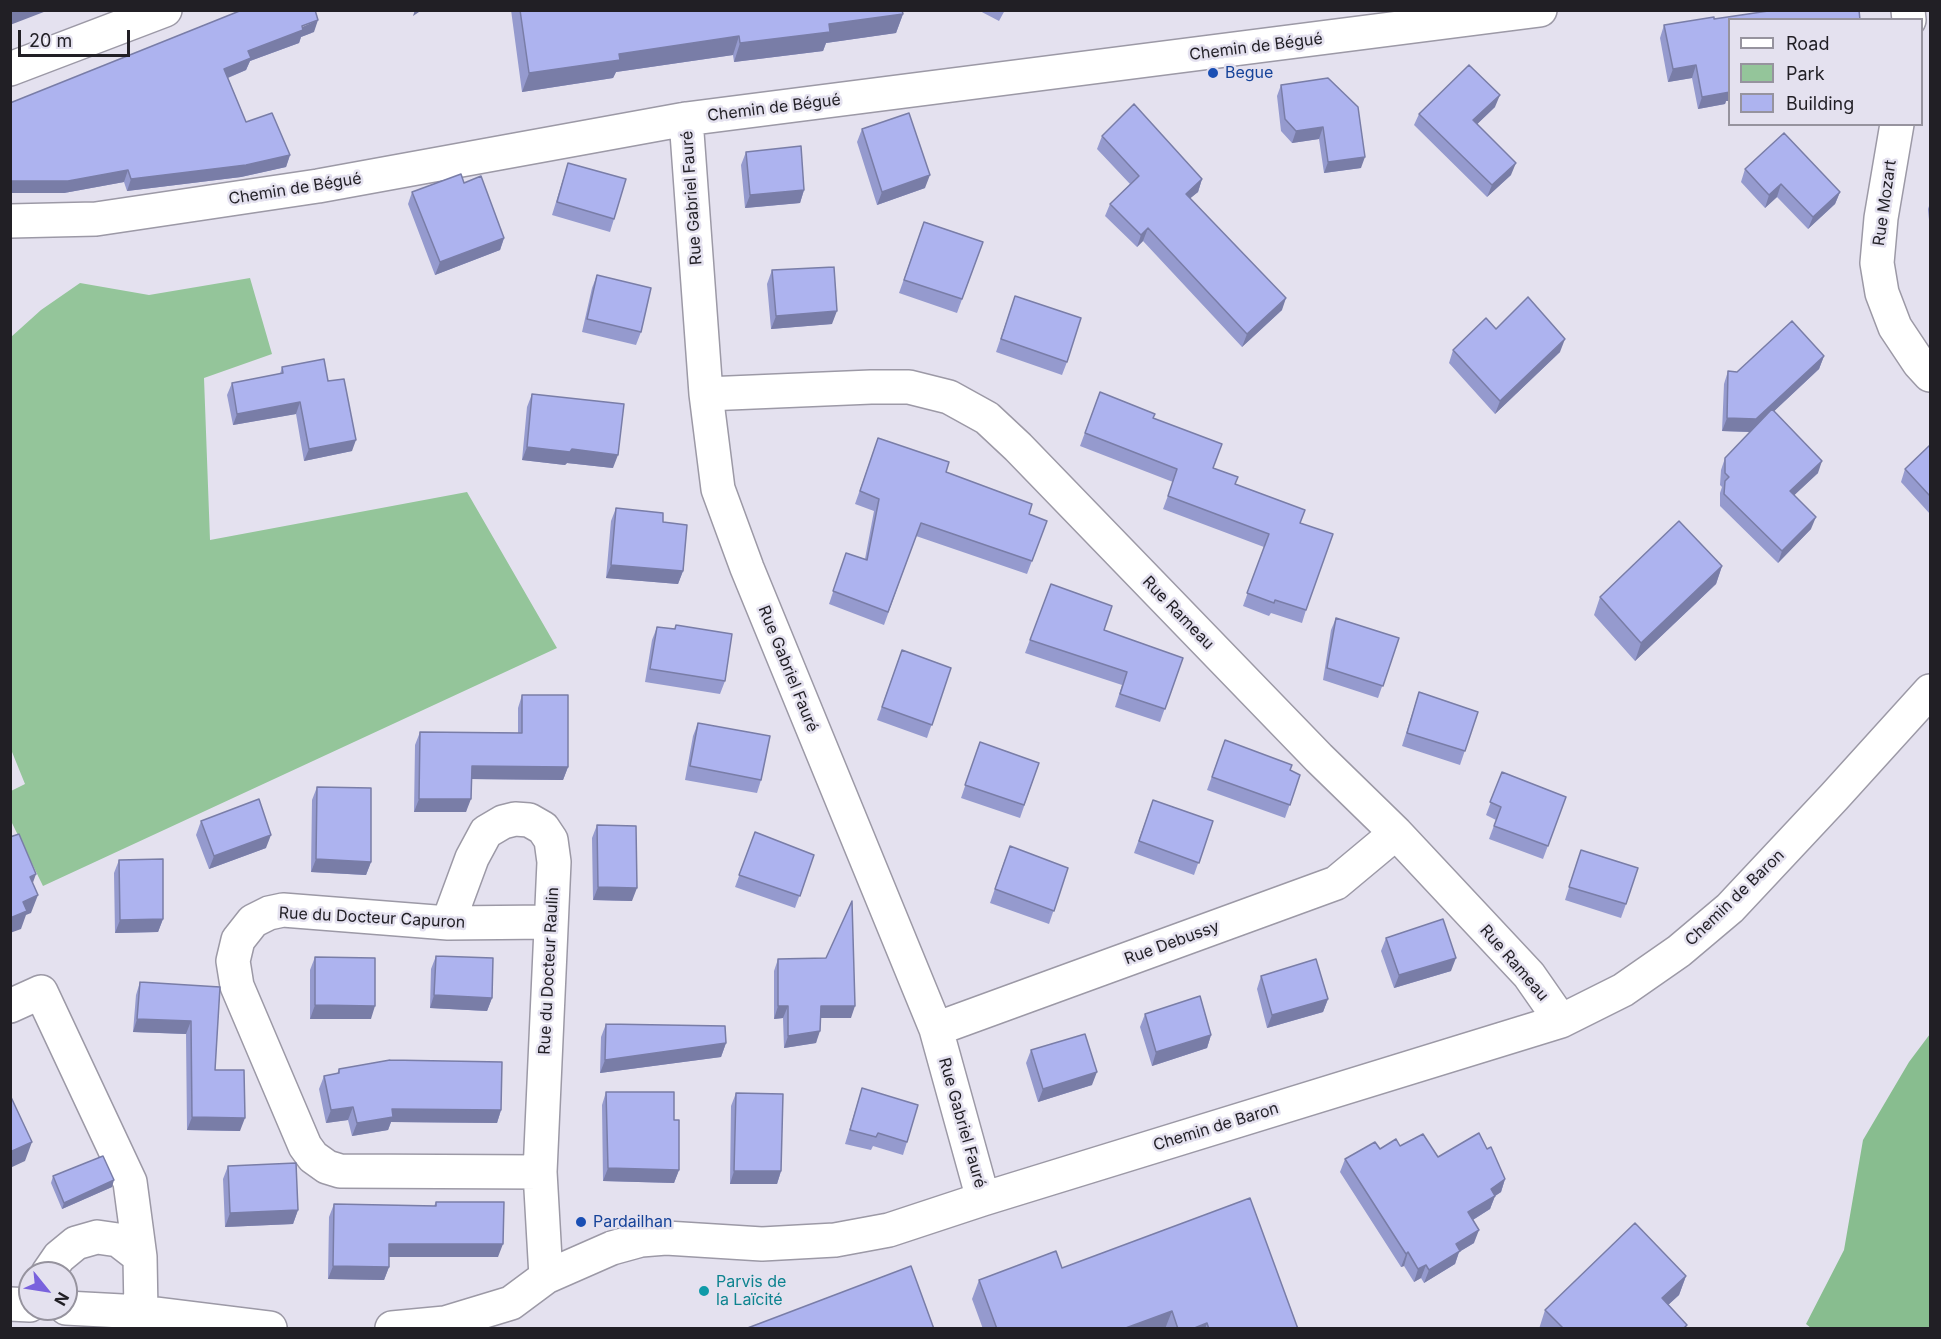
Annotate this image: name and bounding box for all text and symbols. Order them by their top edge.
scale bar [21,18,134,56]
legend [1728,18,1923,126]
street label: Chemin de Bégué [1188,29,1324,65]
text: 20 m [29,30,72,51]
text: Road [1786,33,1829,54]
place label: Begue [1225,63,1273,83]
text: Park [1786,63,1825,84]
marker: Begue [1206,66,1220,80]
street label: Chemin de Bégué [706,90,842,126]
text: Building [1786,93,1854,114]
street label: Rue Gabriel Fauré [678,130,706,266]
street label: Rue Mozart [1869,159,1901,247]
street label: Chemin de Bégué [227,169,363,209]
street label: Rue Rameau [1138,572,1218,654]
street label: Rue Gabriel Fauré [754,603,822,735]
street label: Chemin de Baron [1682,846,1788,950]
street label: Rue du Docteur Raulin [535,887,563,1055]
street label: Rue du Docteur Capuron [278,904,466,932]
street label: Rue Debussy [1122,917,1222,969]
street label: Rue Rameau [1476,921,1552,1005]
street label: Rue Gabriel Fauré [934,1056,990,1190]
street label: Chemin de Baron [1151,1099,1281,1155]
place label: Pardailhan [593,1212,672,1232]
marker: Pardailhan [574,1215,588,1229]
north arrow [18,1261,78,1321]
place label: Parvis de la Laïcité [716,1272,786,1310]
marker: Parvis de la Laïcité [697,1284,711,1298]
text: N [50,1289,74,1309]

